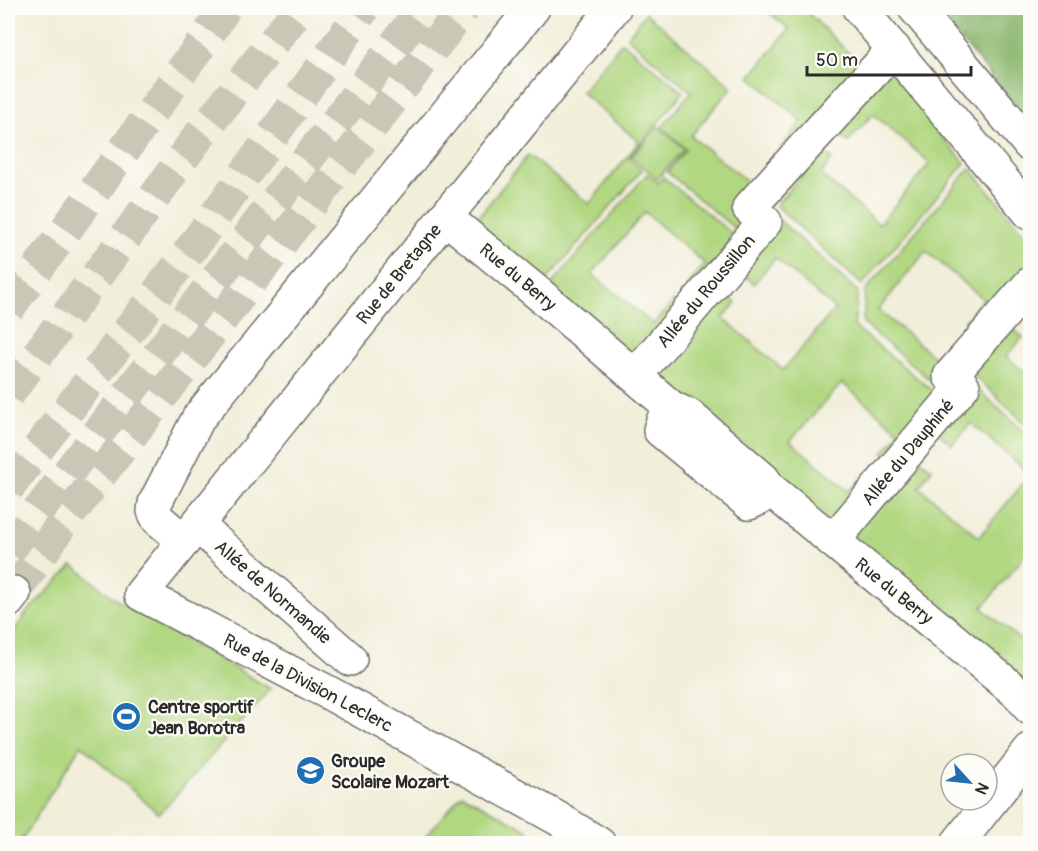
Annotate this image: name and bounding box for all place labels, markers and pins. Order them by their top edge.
place label: Centre sportif Jean Borotra [148,696,255,740]
sports icon: Centre sportif Jean Borotra [111,701,143,733]
place label: Groupe Scolaire Mozart [331,750,450,794]
school or university icon: Groupe Scolaire Mozart [294,755,326,787]

